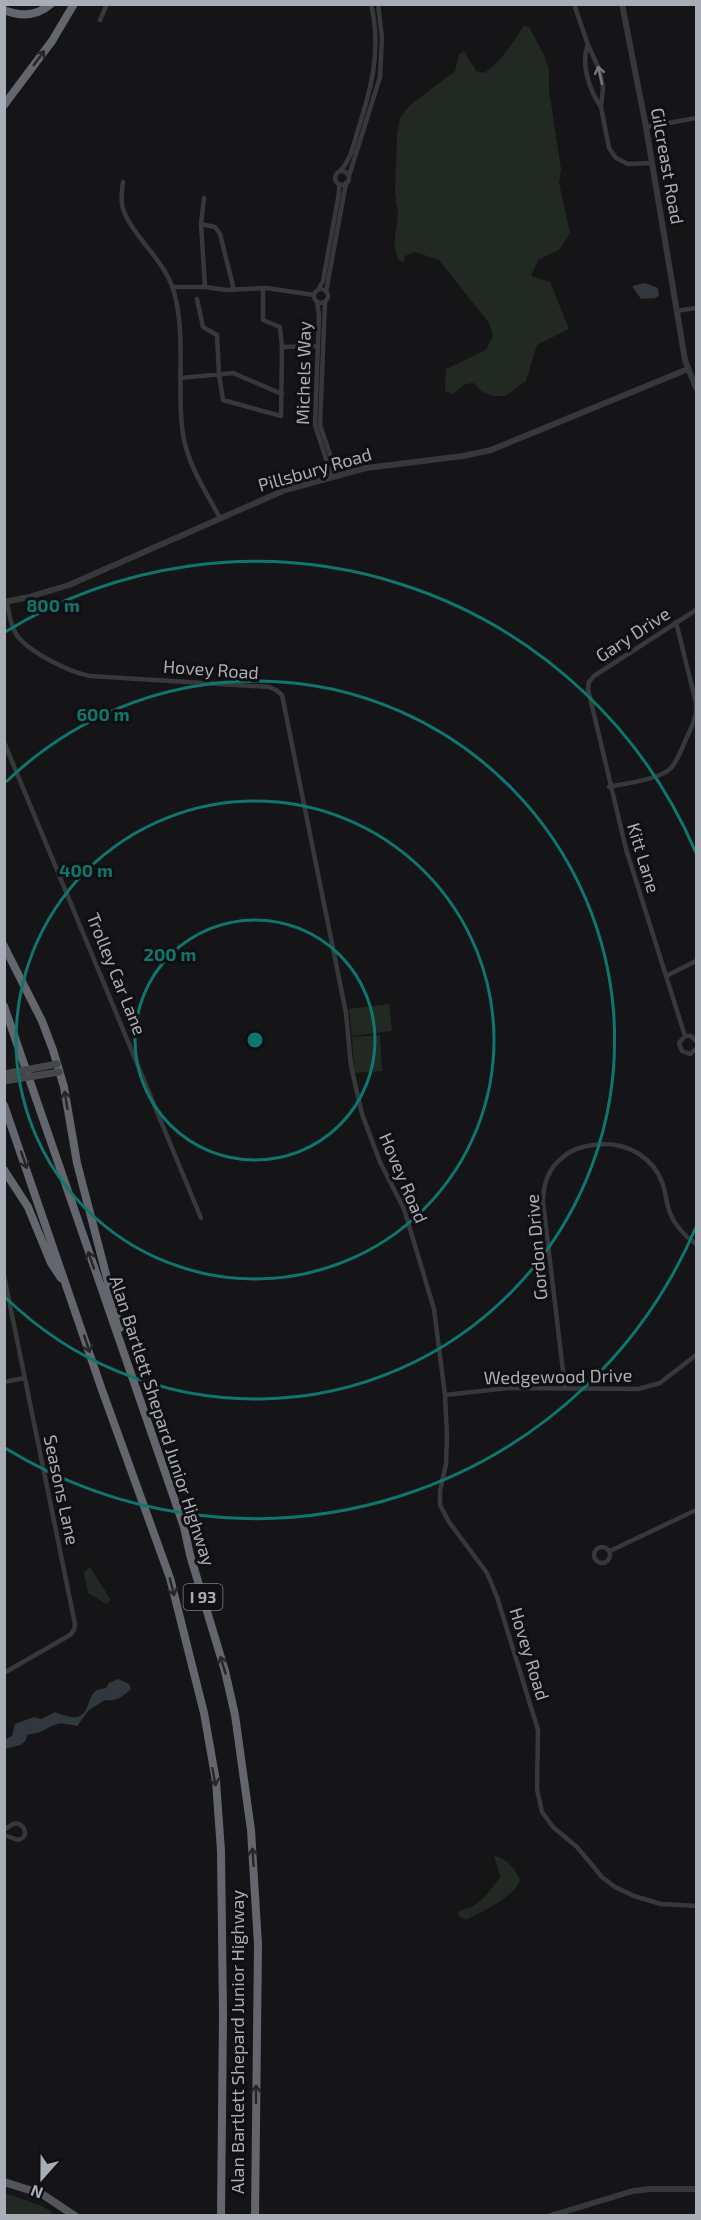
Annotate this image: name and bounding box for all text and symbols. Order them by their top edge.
one-way arrow [32,50,45,66]
one-way arrow [594,65,606,84]
street label: Gilcreast Road [647,106,689,226]
street label: Michels Way [291,320,315,425]
street label: Pillsbury Road [255,442,374,496]
text: 800 m [26,594,80,616]
street label: Gary Drive [591,602,674,666]
street label: Hovey Road [163,655,260,683]
text: 600 m [76,703,130,725]
street label: Kitt Lane [623,820,665,895]
text: 400 m [59,859,113,881]
street label: Trolley Car Lane [82,909,151,1038]
text: 200 m [144,943,196,965]
centre of rings [245,1030,265,1050]
one-way arrow [60,1090,71,1110]
street label: Hovey Road [375,1129,433,1226]
one-way arrow [19,1150,30,1169]
street label: Gordon Drive [520,1193,552,1301]
one-way arrow [85,1251,96,1270]
street label: Alan Bartlett Shepard Junior Highway [106,1273,221,1569]
one-way arrow [82,1334,93,1353]
street label: Wedgewood Drive [483,1364,632,1388]
street label: Seasons Lane [40,1433,84,1547]
one-way arrow [167,1577,178,1596]
road number: I 93 [184,1584,222,1610]
street label: Hovey Road [505,1605,554,1703]
one-way arrow [217,1656,228,1675]
one-way arrow [209,1766,220,1786]
one-way arrow [248,1848,259,1868]
street label: Alan Bartlett Shepard Junior Highway [226,1890,248,2194]
one-way arrow [250,2085,262,2105]
north arrow [12,2148,72,2208]
text: N [28,2182,45,2203]

